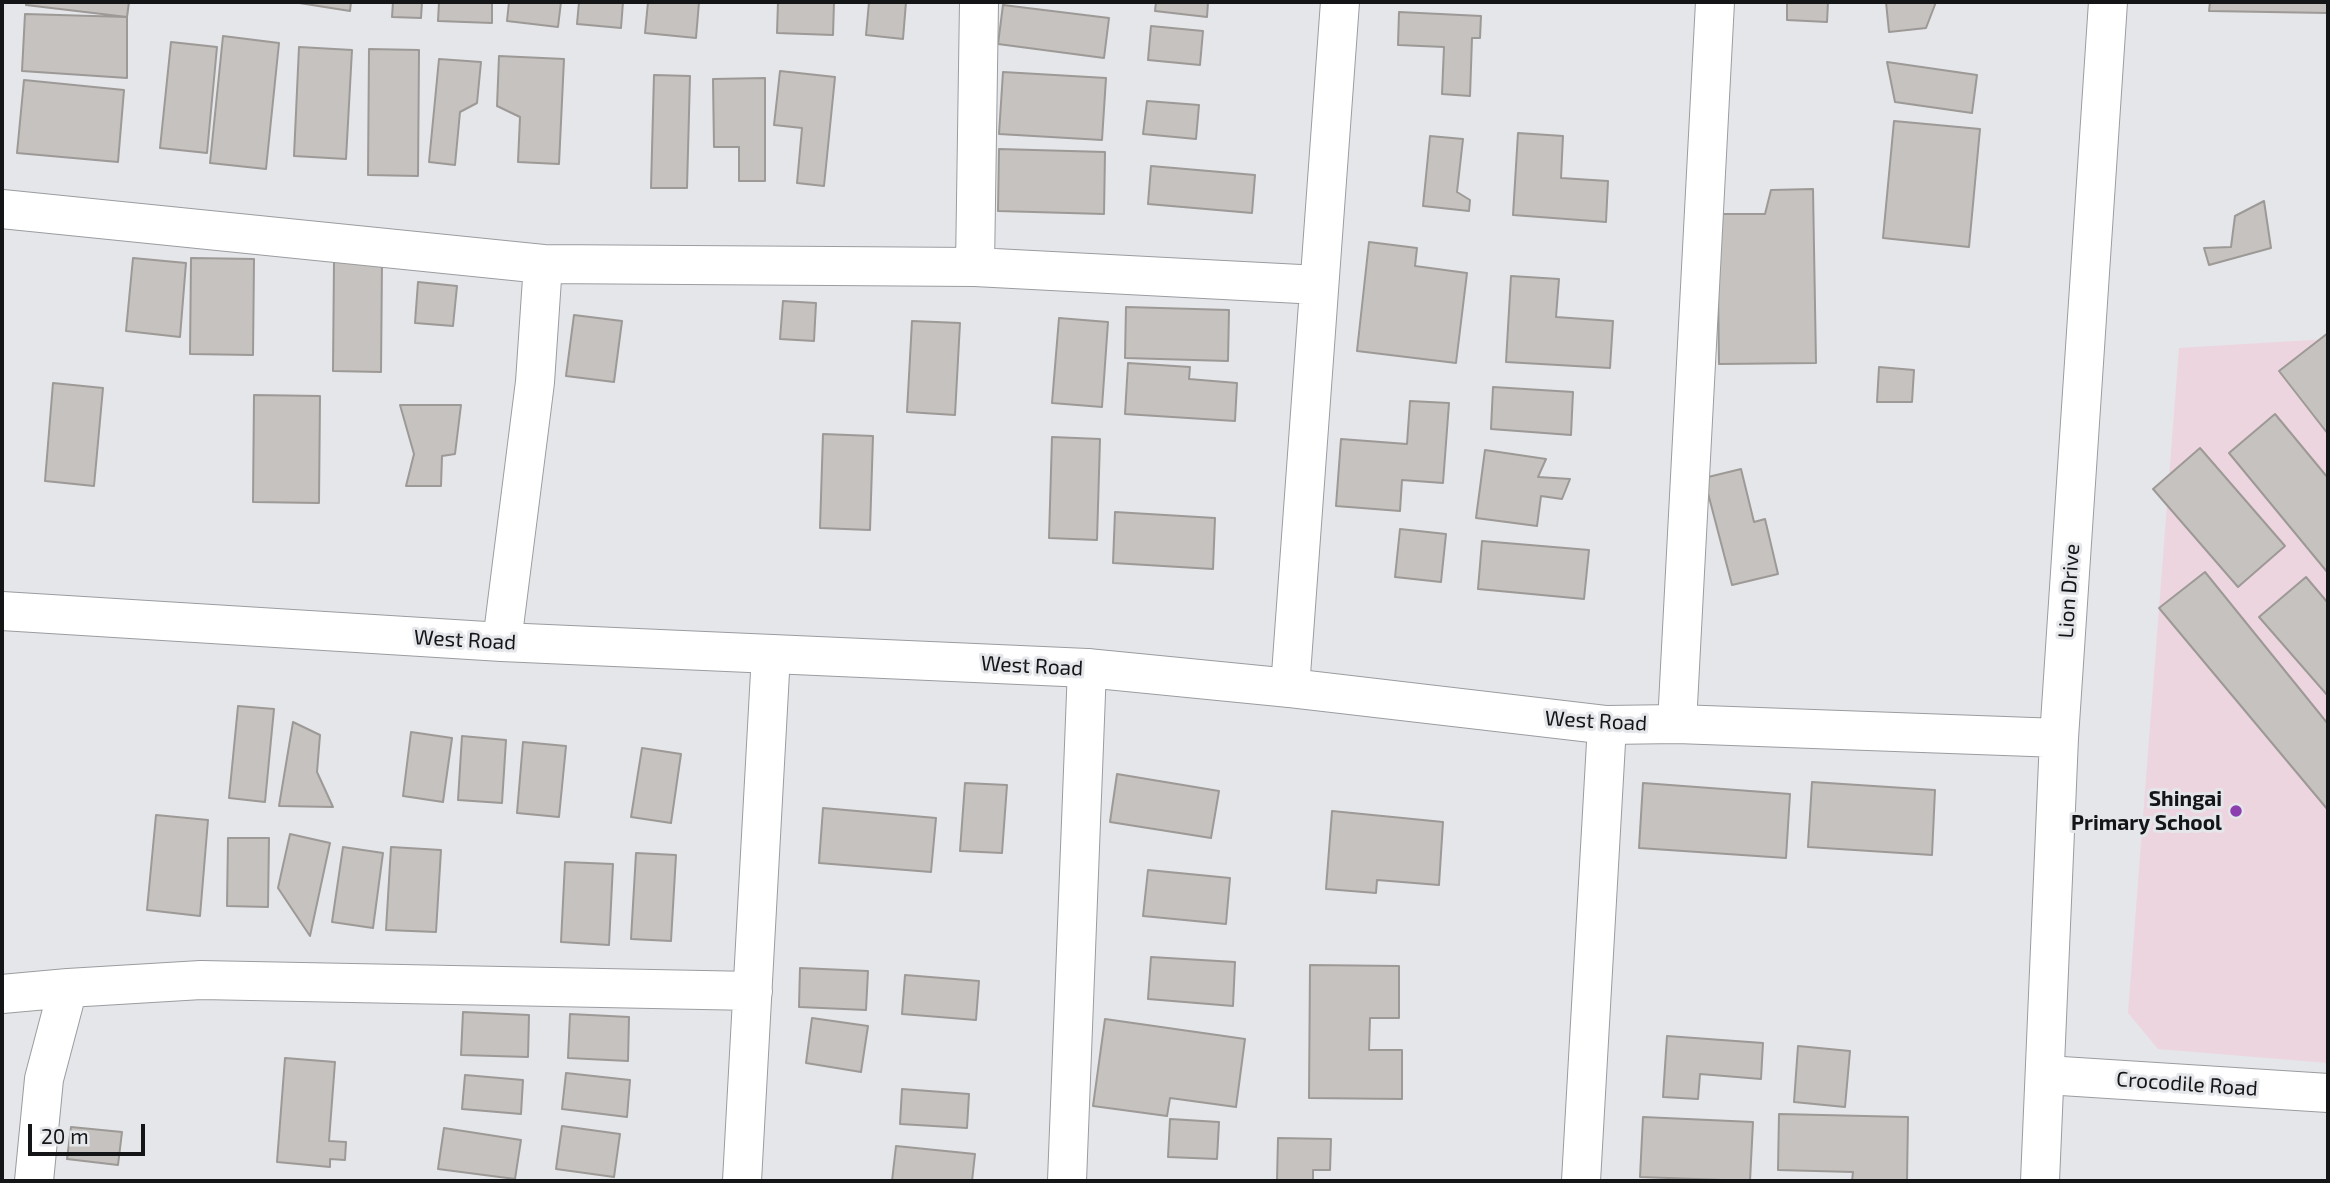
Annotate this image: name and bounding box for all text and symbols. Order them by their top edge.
street label: Lion Drive [2053,543,2085,639]
street label: West Road [413,625,517,655]
street label: West Road [980,651,1084,681]
street label: West Road [1544,706,1648,736]
place label: Shingai Primary School [2071,786,2222,836]
marker: Shingai Primary School [2228,803,2244,819]
street label: Crocodile Road [2115,1066,2259,1102]
scale bar [32,1110,149,1154]
text: 20 m [41,1123,89,1148]

